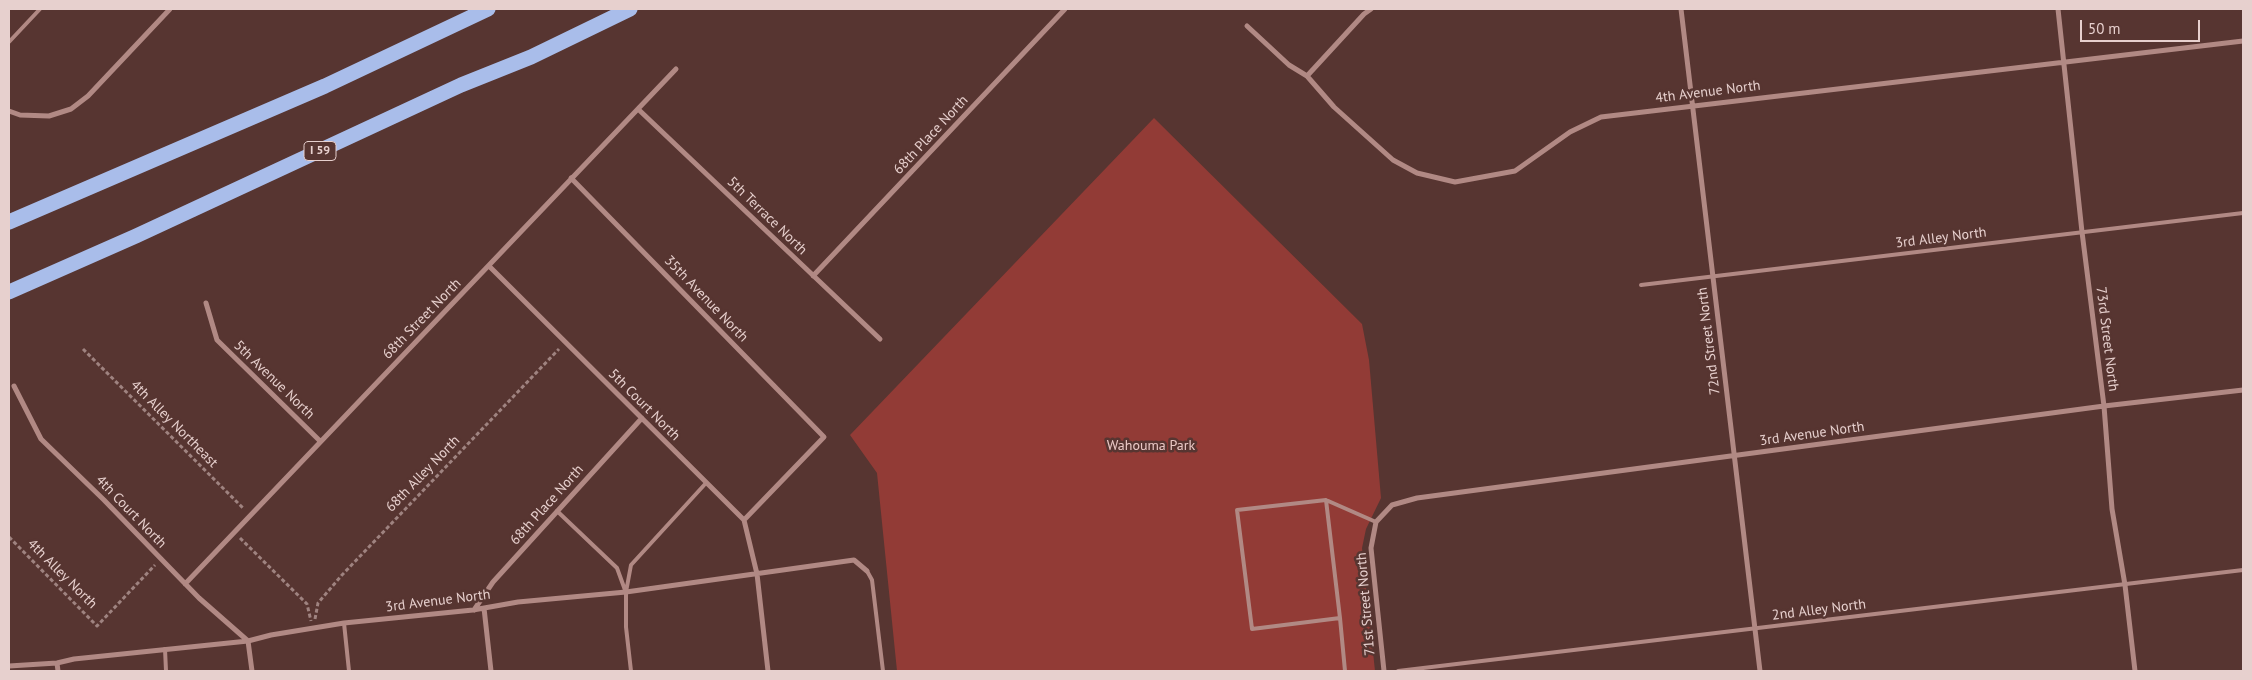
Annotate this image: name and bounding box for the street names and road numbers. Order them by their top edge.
street label: 4th Avenue North [1654,77,1762,107]
street label: 68th Place North [890,92,972,178]
road number: I 59 [304,142,336,160]
street label: 5th Terrace North [724,174,810,258]
street label: 3rd Alley North [1895,224,1987,252]
street label: 35th Avenue North [661,252,751,346]
street label: 68th Street North [379,275,465,363]
street label: 72nd Street North [1694,286,1724,396]
street label: 73rd Street North [2092,286,2122,392]
street label: 5th Avenue North [230,337,318,423]
street label: 5th Court North [605,366,683,444]
street label: 4th Alley Northeast [127,377,221,471]
street label: 3rd Avenue North [1759,418,1865,450]
street label: 68th Alley North [382,432,464,516]
street label: 68th Place North [507,462,587,548]
street label: 4th Court North [92,472,170,552]
street label: 4th Alley North [24,536,100,612]
street label: 71st Street North [1353,552,1379,656]
street label: 3rd Avenue North [385,586,491,616]
street label: 2nd Alley North [1771,596,1867,624]

